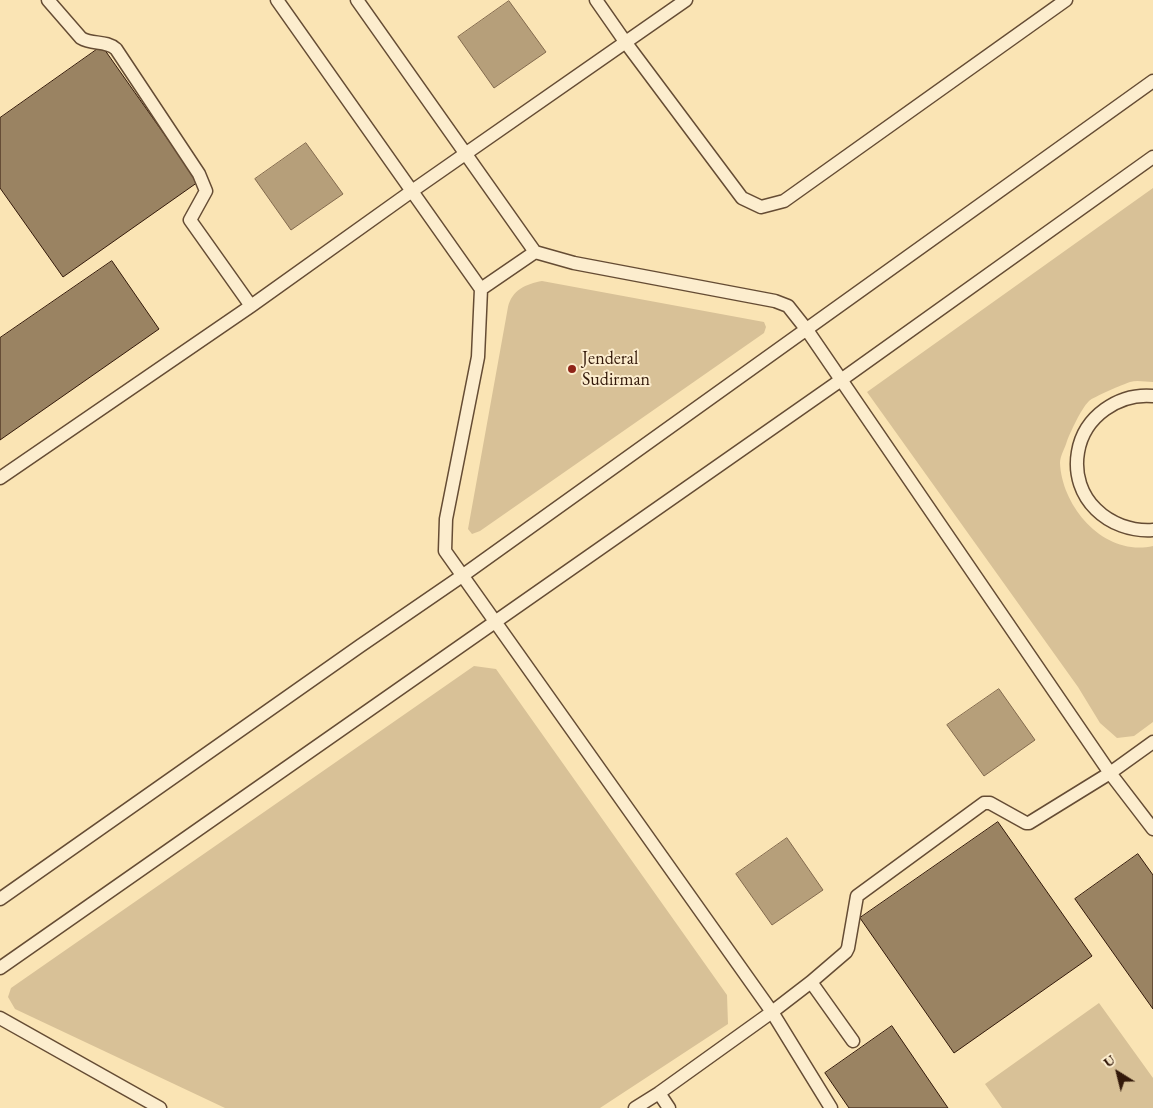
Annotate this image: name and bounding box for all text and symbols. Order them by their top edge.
place label: Jenderal Sudirman [582,348,650,390]
marker: Jenderal Sudirman [566,363,578,375]
north arrow [1093,1048,1143,1098]
text: U [1100,1051,1119,1071]

